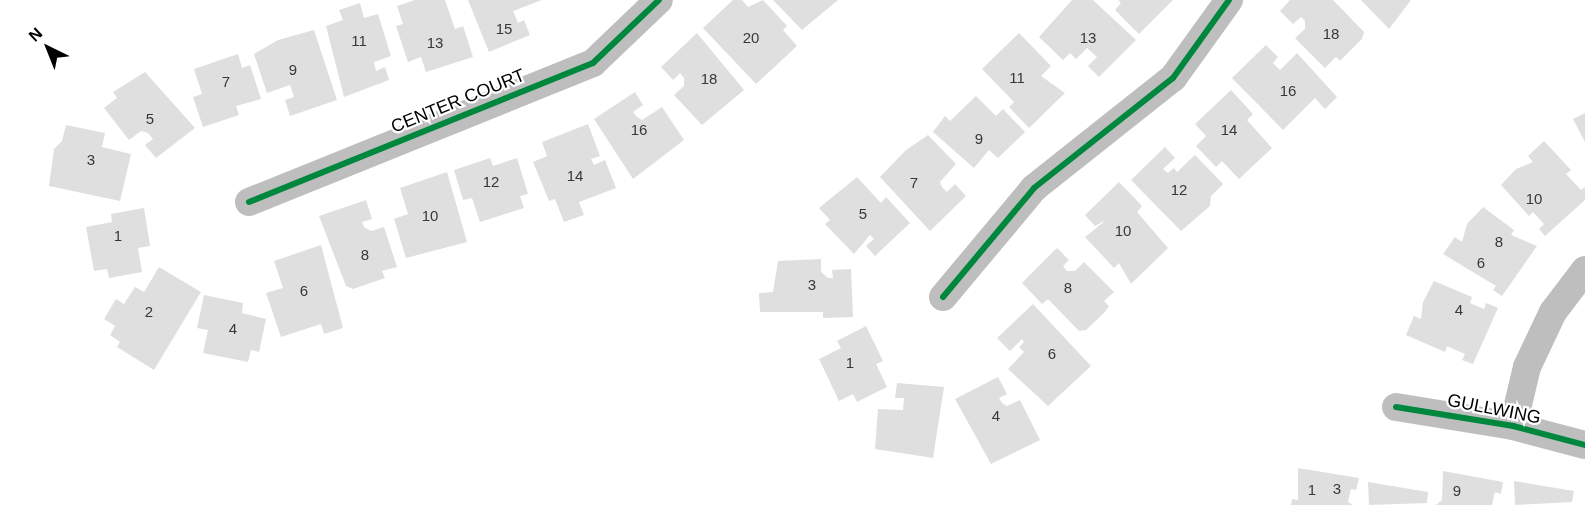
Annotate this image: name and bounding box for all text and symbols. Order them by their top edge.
north arrow [18,18,78,78]
house number: 15 [496,20,512,38]
text: N [25,24,45,45]
house number: 18 [1323,25,1339,43]
house number: 20 [743,29,759,47]
house number: 13 [1080,29,1096,47]
house number: 11 [351,32,367,50]
house number: 13 [427,34,443,52]
house number: 9 [289,61,297,79]
street label: CENTER COURT [388,64,528,138]
house number: 11 [1009,69,1025,87]
house number: 18 [701,70,717,88]
house number: 7 [222,73,230,91]
house number: 16 [1280,82,1296,100]
house number: 5 [146,110,154,128]
house number: 16 [631,121,647,139]
house number: 14 [1221,121,1237,139]
house number: 9 [975,130,983,148]
house number: 3 [87,151,95,169]
house number: 14 [567,167,583,185]
house number: 12 [483,173,499,191]
house number: 7 [910,174,918,192]
house number: 12 [1171,181,1187,199]
house number: 10 [1526,190,1542,208]
house number: 5 [859,205,867,223]
house number: 10 [422,207,438,225]
house number: 10 [1115,222,1131,240]
house number: 1 [114,227,122,245]
house number: 8 [1495,233,1503,251]
house number: 8 [361,246,369,264]
house number: 6 [1477,254,1485,272]
house number: 3 [808,276,816,294]
house number: 8 [1064,279,1072,297]
house number: 6 [300,282,308,300]
house number: 4 [1455,301,1463,319]
house number: 2 [145,303,153,321]
house number: 4 [229,320,237,338]
house number: 6 [1048,345,1056,363]
house number: 1 [846,354,854,372]
street label: GULLWING [1445,389,1543,429]
house number: 4 [992,407,1000,425]
house number: 3 [1333,480,1341,498]
house number: 1 [1308,481,1316,499]
house number: 9 [1453,482,1461,500]

